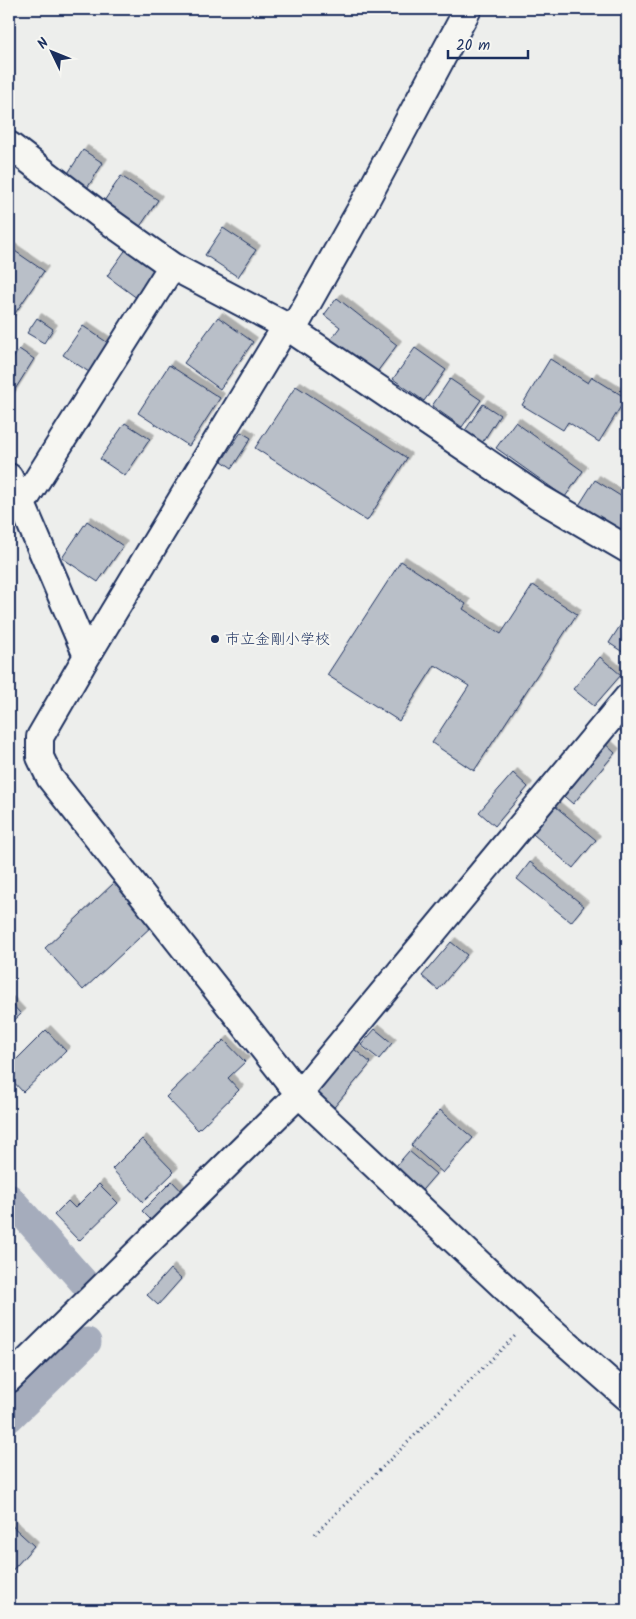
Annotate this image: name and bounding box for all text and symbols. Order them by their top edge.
north arrow [28,28,78,78]
scale bar [448,28,528,60]
text: N [32,33,54,55]
text: 20 m [456,34,490,58]
place label: 市立金剛小学校 [225,628,330,652]
marker: 市立金剛小学校 [209,633,221,645]

